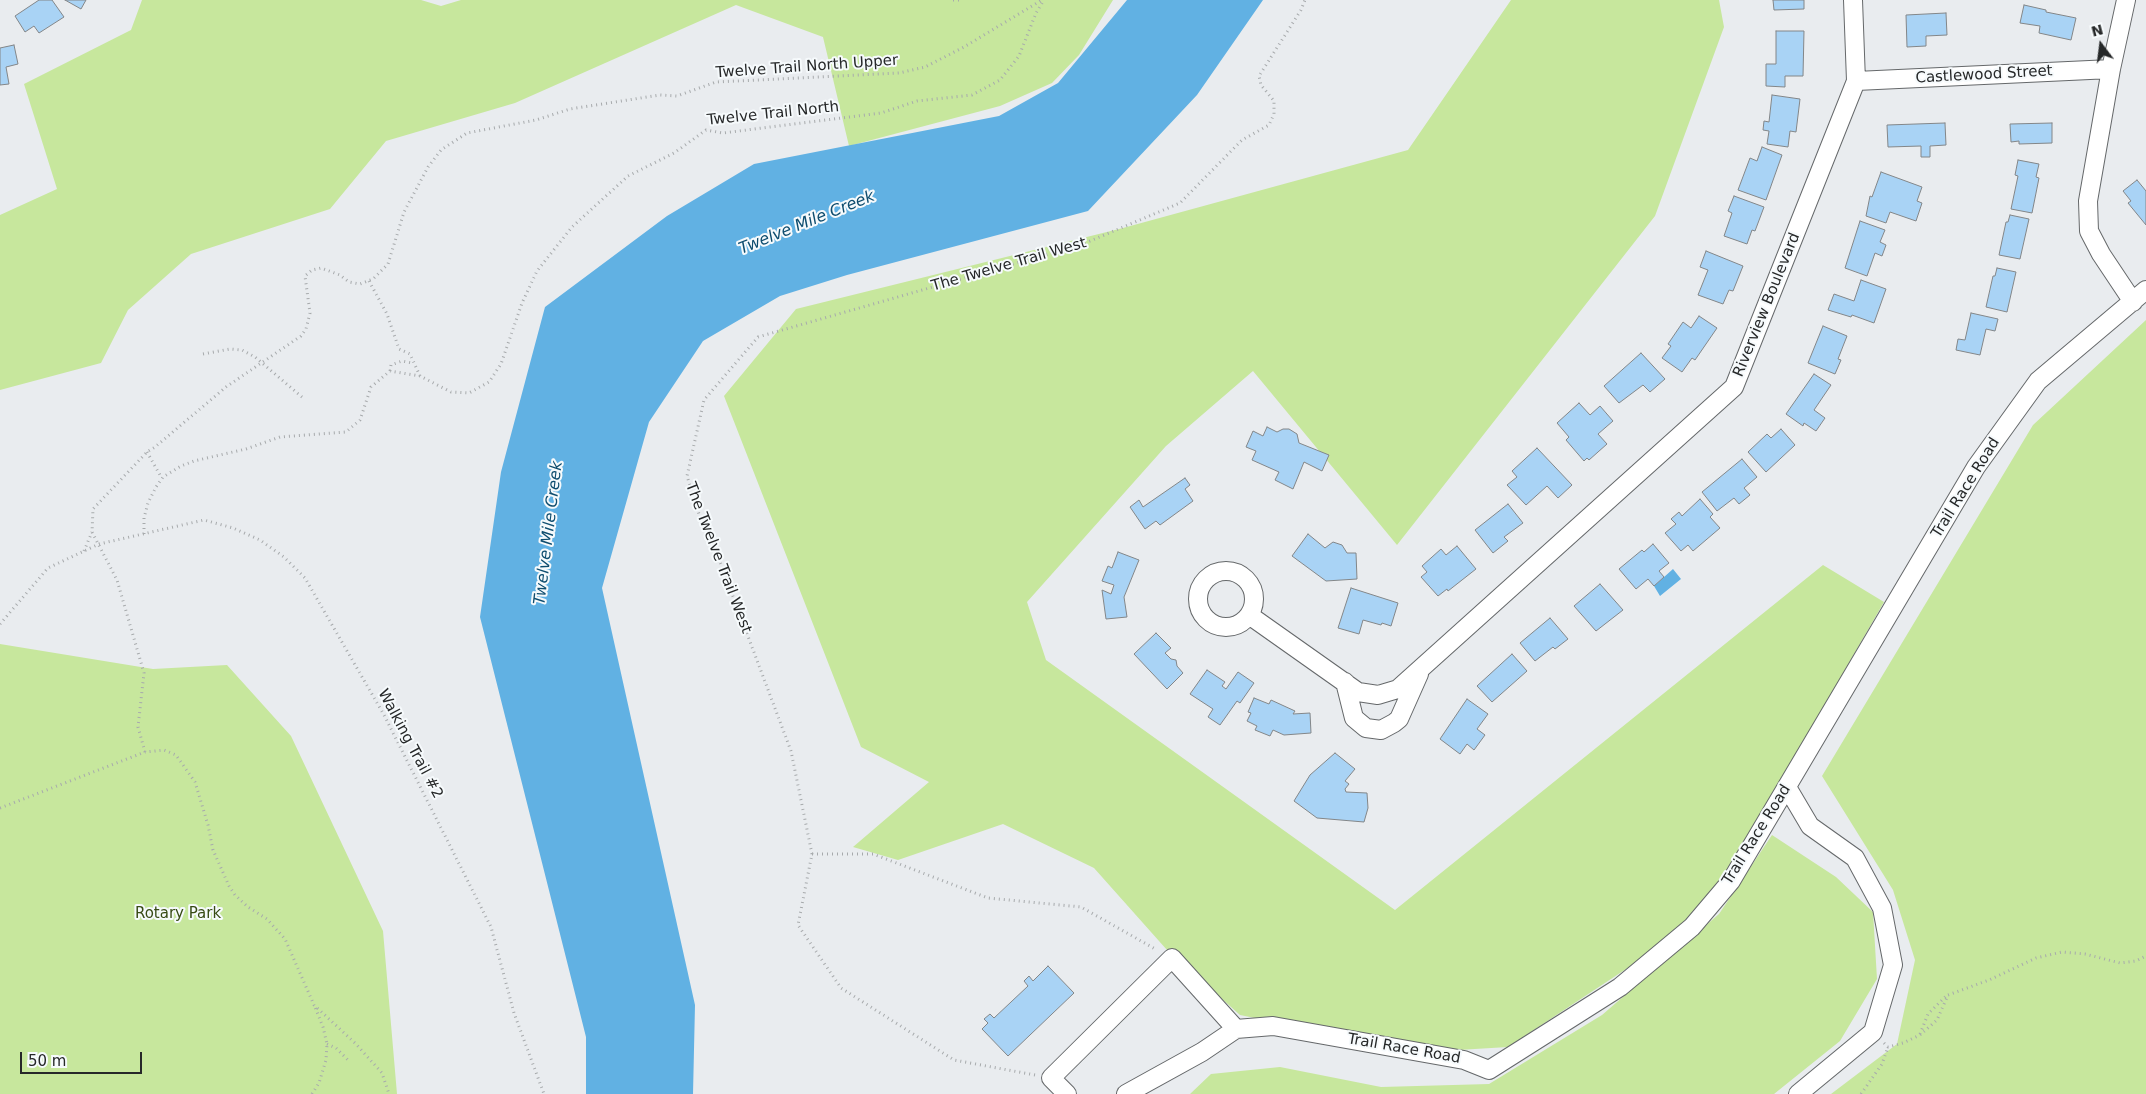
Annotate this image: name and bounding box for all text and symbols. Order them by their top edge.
north arrow [2076,20,2126,70]
text: N [2089,21,2105,40]
street label: Twelve Trail North Upper [715,52,899,82]
street label: Castlewood Street [1915,62,2053,88]
street label: Twelve Trail North [706,98,840,130]
water label: Twelve Mile Creek [736,187,878,259]
street label: Riverview Boulevard [1730,230,1804,380]
street label: The Twelve Trail West [930,234,1088,296]
street label: Trail Race Road [1928,435,2004,541]
water label: Twelve Mile Creek [531,460,567,606]
street label: The Twelve Trail West [681,480,755,636]
street label: Walking Trail #2 [374,686,446,802]
street label: Trail Race Road [1719,782,1795,888]
park label: Rotary Park [135,905,221,923]
street label: Trail Race Road [1346,1030,1462,1068]
scale bar [22,1042,145,1074]
text: 50 m [28,1052,66,1070]

